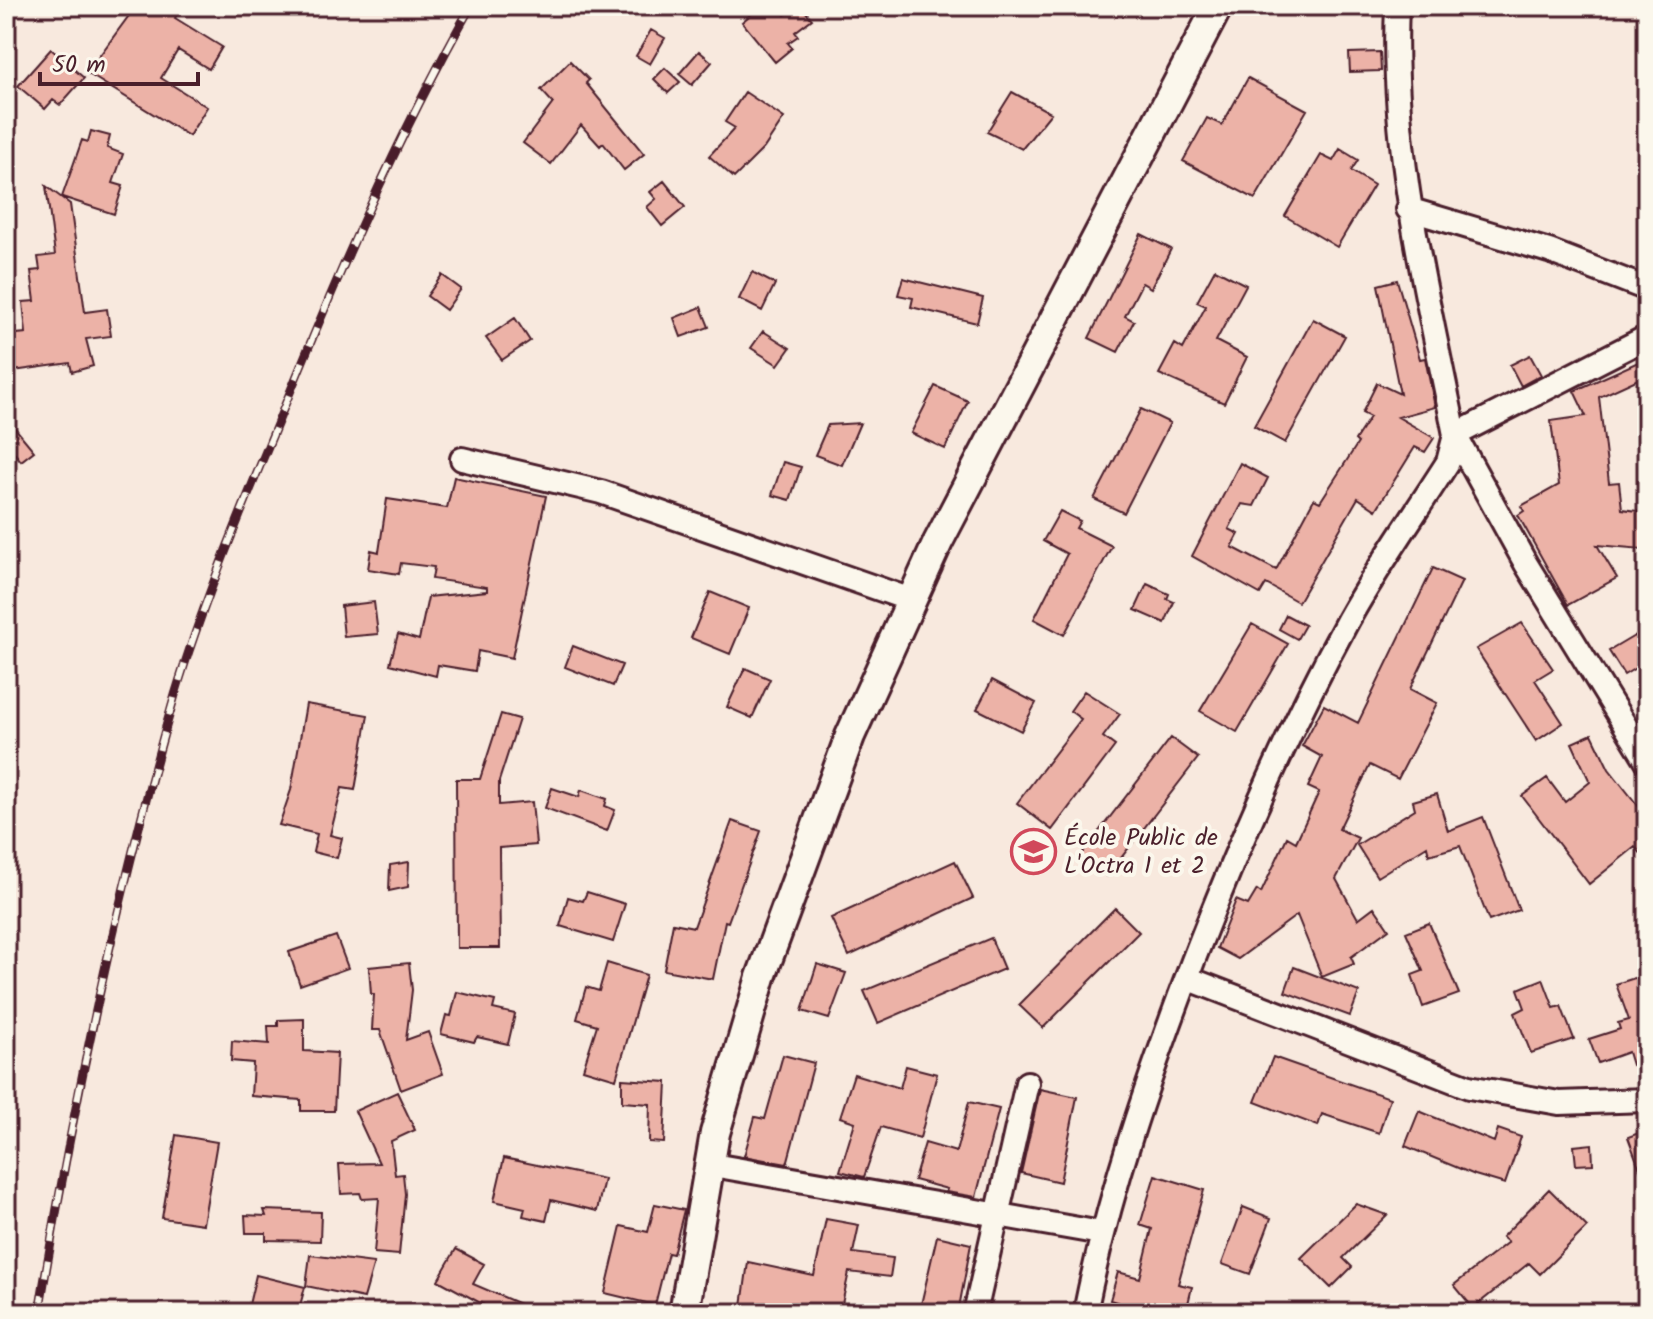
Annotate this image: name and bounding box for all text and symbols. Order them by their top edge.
scale bar [40,36,198,86]
text: 50 m [52,46,106,85]
place label: École Public de L'Octra 1 et 2 [1064,819,1218,886]
school or university icon: École Public de L'Octra 1 et 2 [1009,828,1057,876]

